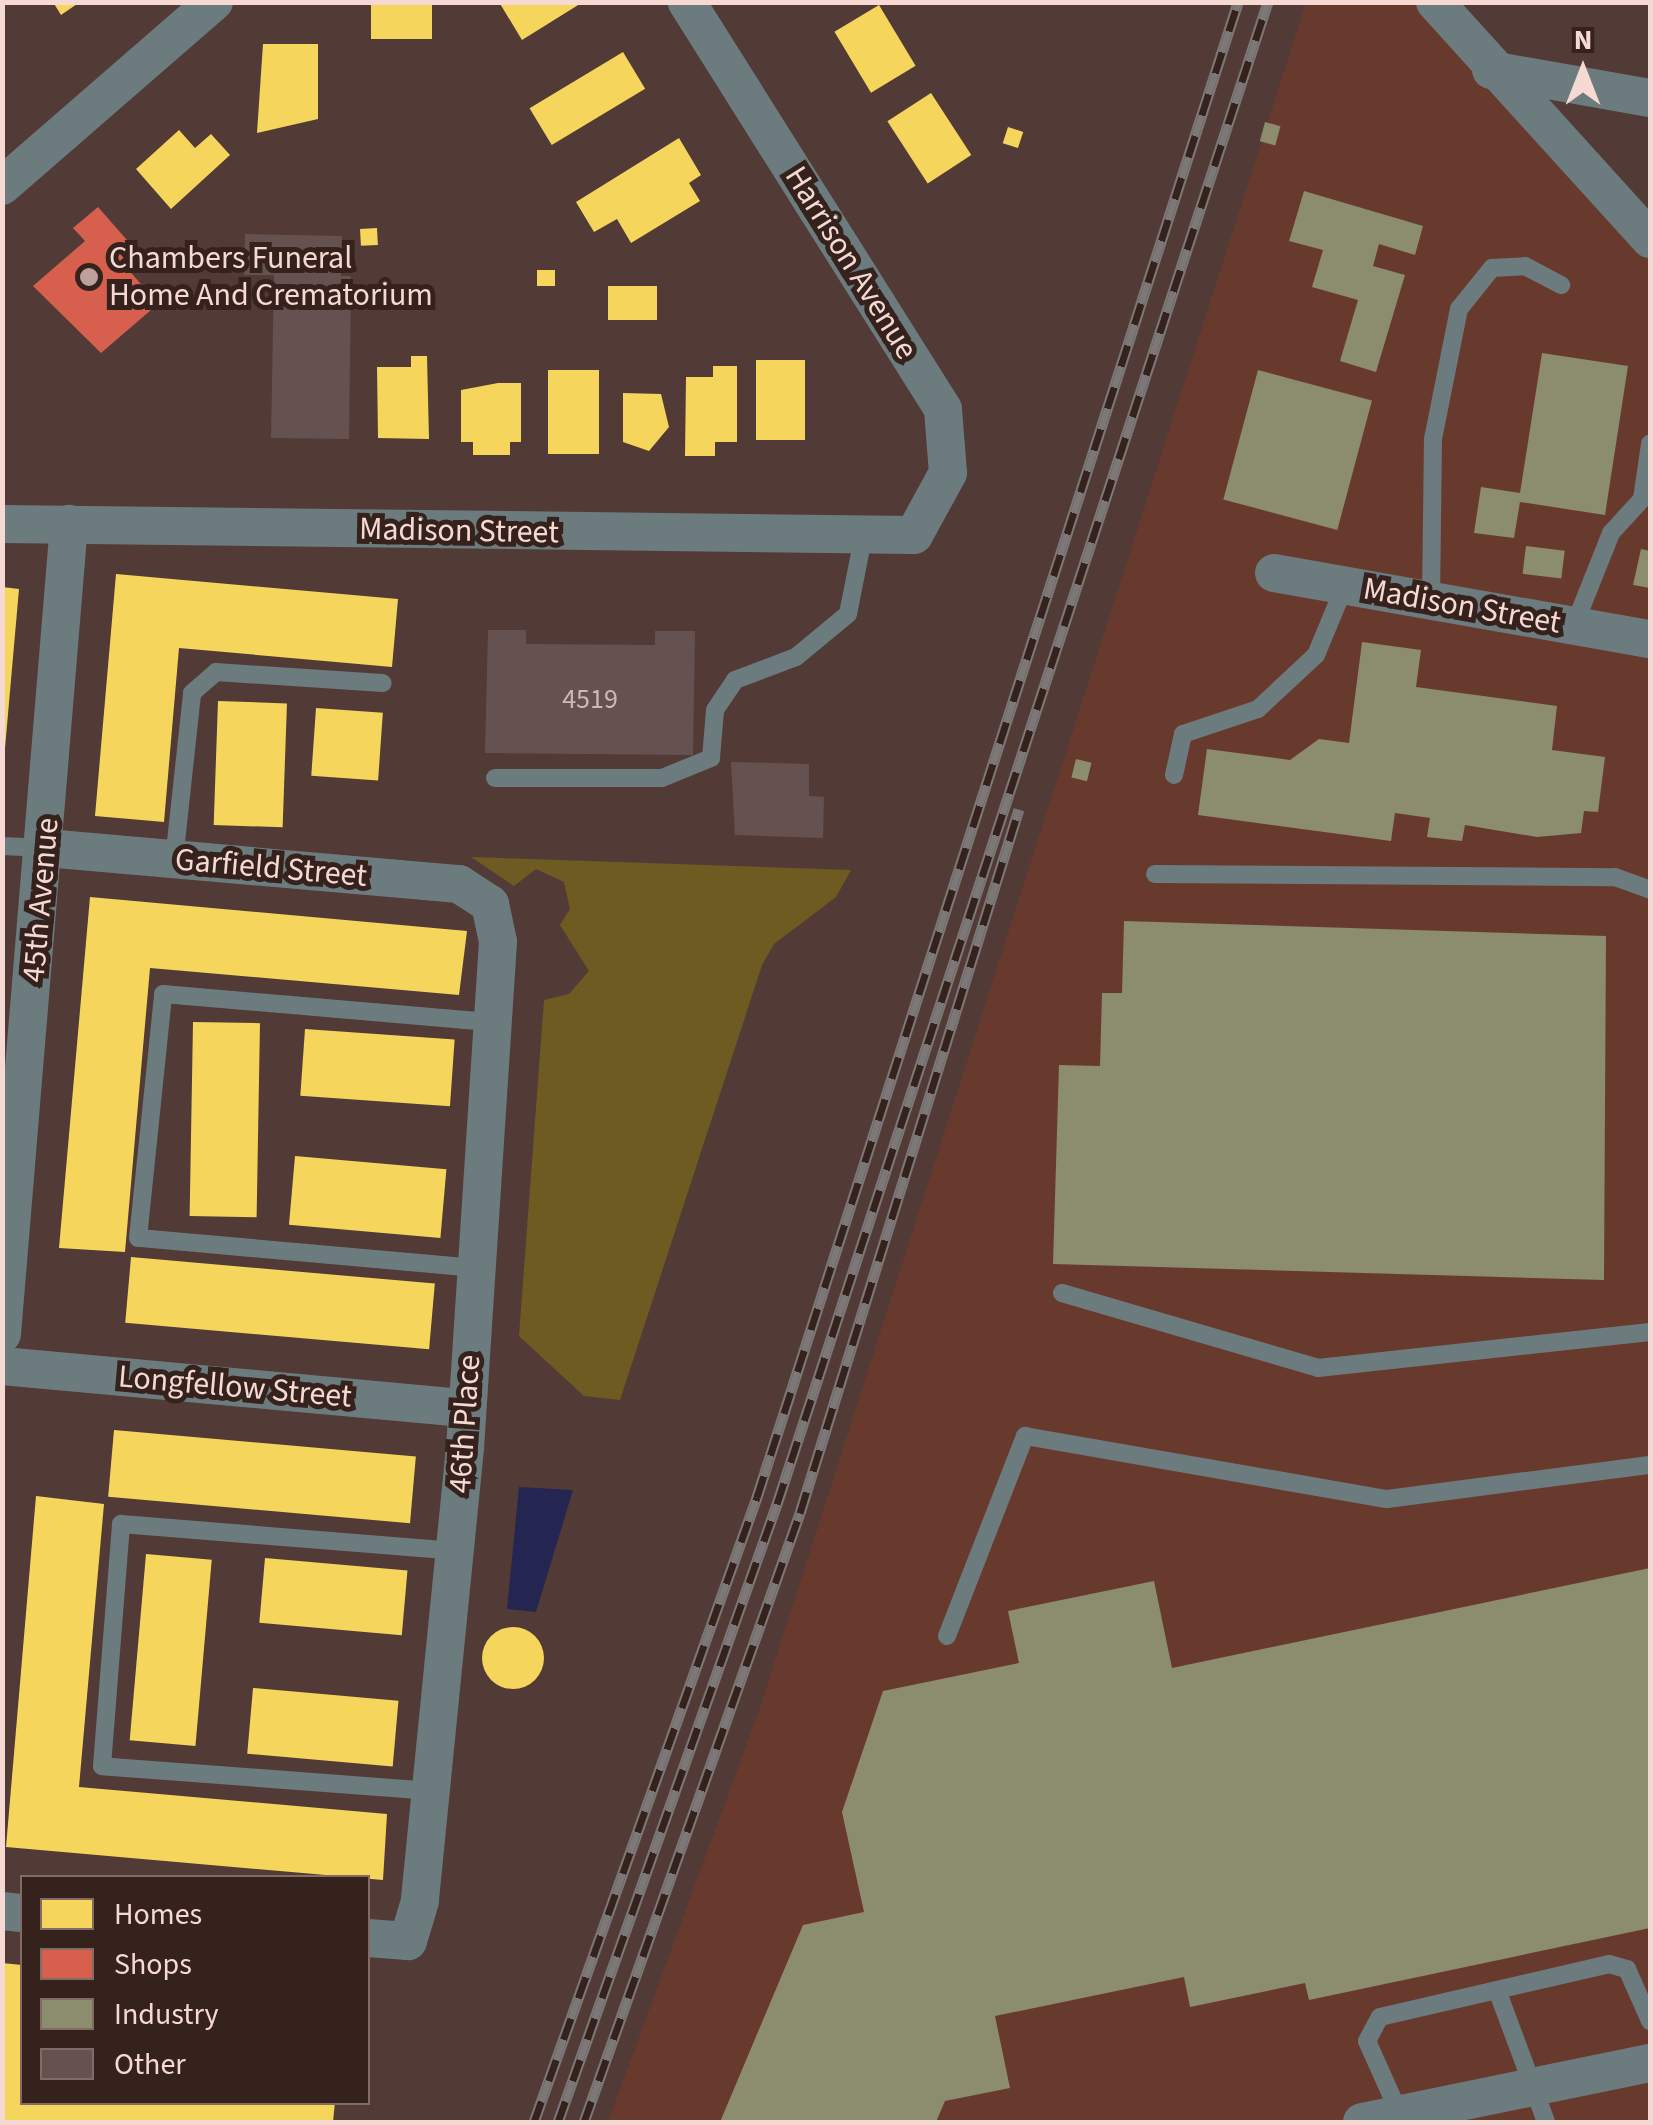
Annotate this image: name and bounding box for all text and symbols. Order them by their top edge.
north arrow [1533,20,1633,120]
text: N [1574,20,1592,60]
street label: Harrison Avenue [776,159,926,367]
place label: Chambers Funeral Home And Crematorium [109,240,433,315]
marker: Chambers Funeral Home And Crematorium [78,266,100,288]
street label: Madison Street [359,510,559,552]
street label: Madison Street [1360,570,1564,642]
house number: 4519 [562,682,618,716]
street label: 45th Avenue [15,816,67,984]
street label: Garfield Street [173,840,369,896]
street label: 46th Place [441,1354,489,1494]
street label: Longfellow Street [117,1358,353,1416]
legend [20,1875,370,2105]
text: Homes [114,1893,202,1936]
text: Shops [114,1943,192,1986]
text: Industry [114,1993,219,2036]
text: Other [114,2043,186,2086]

